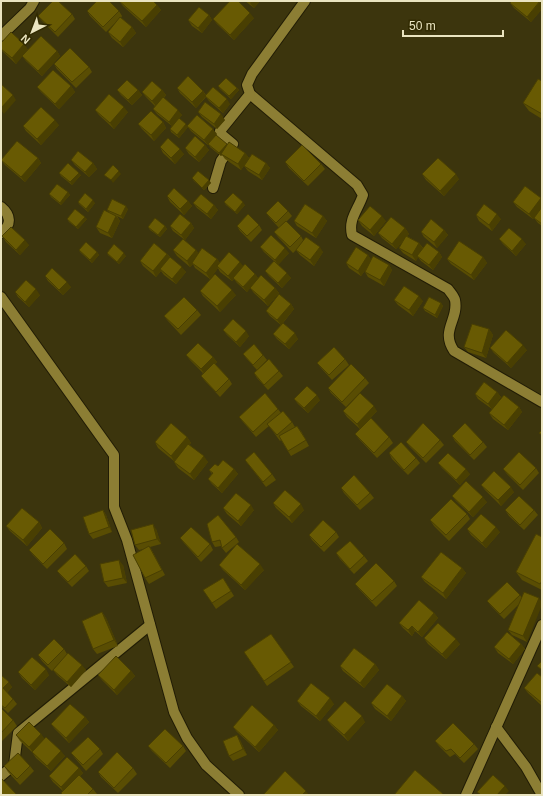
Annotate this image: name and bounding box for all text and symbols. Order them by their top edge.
north arrow [12,12,52,52]
scale bar [403,12,503,38]
text: 50 m [409,19,436,33]
text: N [18,32,32,47]

